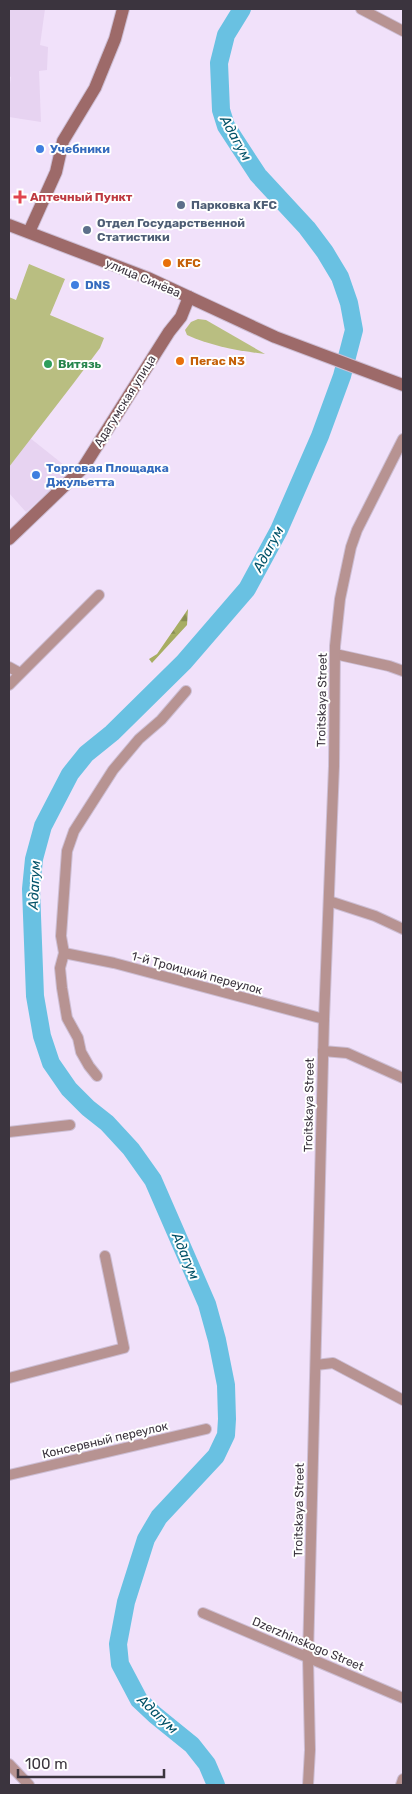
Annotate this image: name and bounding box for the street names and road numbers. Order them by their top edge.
street label: улица Синёва [103,256,183,300]
street label: Адагумская улица [91,353,159,449]
street label: Troitskaya Street [314,652,330,747]
street label: 1-й Троицкий переулок [130,949,264,997]
street label: Troitskaya Street [301,1057,317,1152]
street label: Консервный переулок [41,1419,170,1461]
street label: Troitskaya Street [291,1462,307,1557]
street label: Dzerzhinskogo Street [250,1614,366,1674]

